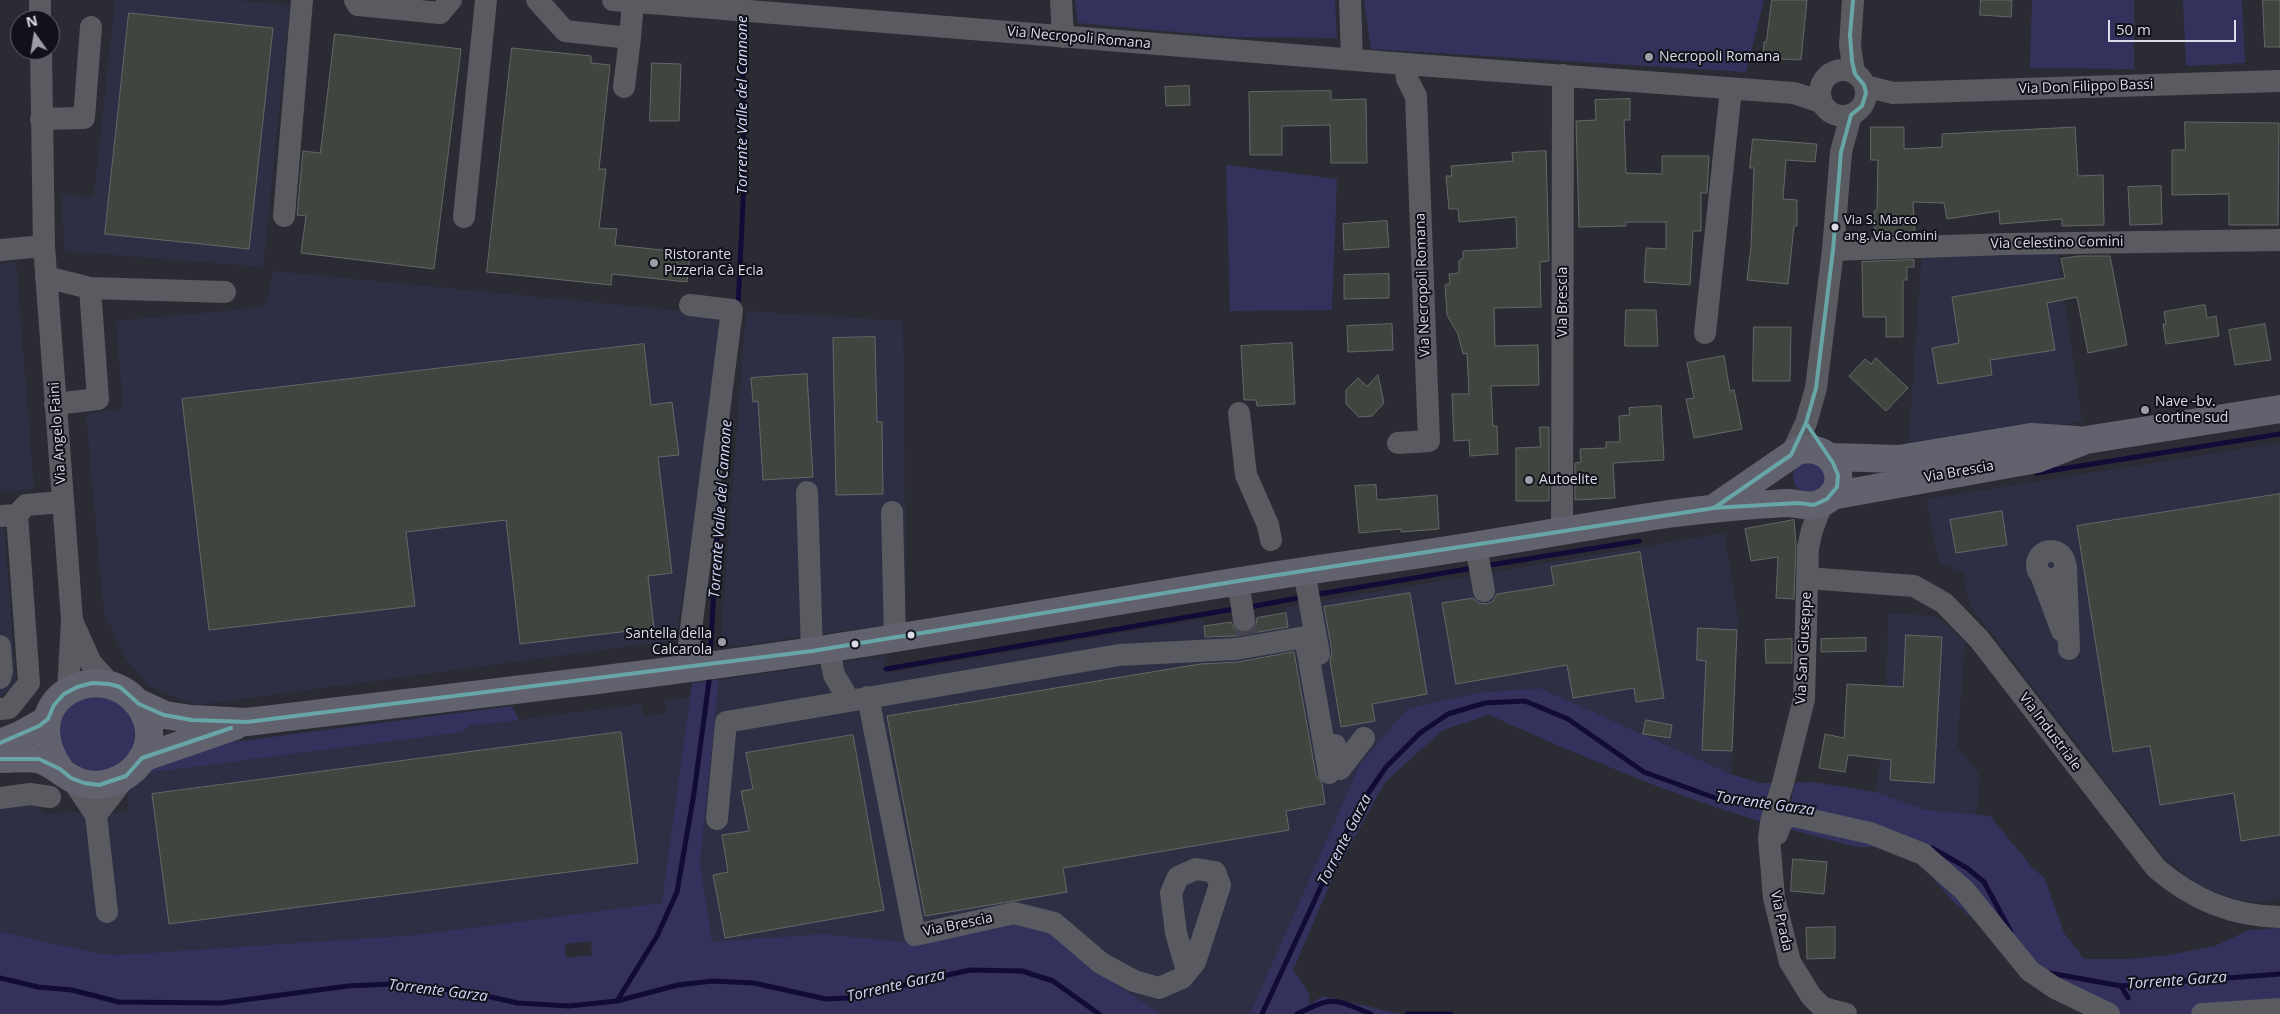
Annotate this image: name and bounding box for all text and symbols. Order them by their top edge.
north arrow [10,10,60,60]
text: N [24,10,39,31]
scale bar [2110,10,2238,42]
water label: Torrente Valle del Cannone [734,16,752,194]
text: 50 m [2116,19,2151,39]
street label: Via Necropoli Romana [1006,23,1152,53]
place label: Necropoli Romana [1659,49,1780,65]
marker: Necropoli Romana [1643,51,1655,63]
street label: Via Don Filippo Bassi [2018,76,2154,98]
place label: Via S. Marco ang. Via Comini [1844,212,1937,243]
street label: Via Necropoli Romana [1412,213,1434,357]
marker: Via S. Marco ang. Via Comini [1830,222,1840,232]
street label: Via Celestino Comini [1990,233,2124,253]
place label: Ristorante Pizzeria Cà Ecia [664,247,764,280]
marker: Ristorante Pizzeria Cà Ecia [648,257,660,269]
street label: Via Brescia [1555,267,1571,337]
street label: Via Angelo Faini [46,381,70,485]
place label: Nave -bv. cortine sud [2155,394,2228,427]
marker: Nave -bv. cortine sud [2139,404,2151,416]
water label: Torrente Valle del Cannone [706,419,736,599]
street label: Via Brescia [1923,458,1995,486]
place label: Autoelite [1539,472,1598,488]
marker: Autoelite [1523,474,1535,486]
street label: Via San Giuseppe [1793,591,1815,705]
place label: Santella della Calcarola [625,626,712,658]
unlabelled marker [906,630,916,640]
marker: Santella della Calcarola [716,636,728,648]
unlabelled marker [850,639,860,649]
street label: Via Industriale [2015,690,2085,774]
water label: Torrente Garza [1714,788,1816,820]
water label: Torrente Garza [1314,791,1376,889]
street label: Via Prada [1766,889,1796,953]
street label: Via Brescia [922,909,994,941]
water label: Torrente Garza [845,966,947,1006]
water label: Torrente Garza [2127,969,2227,993]
water label: Torrente Garza [387,976,489,1006]

